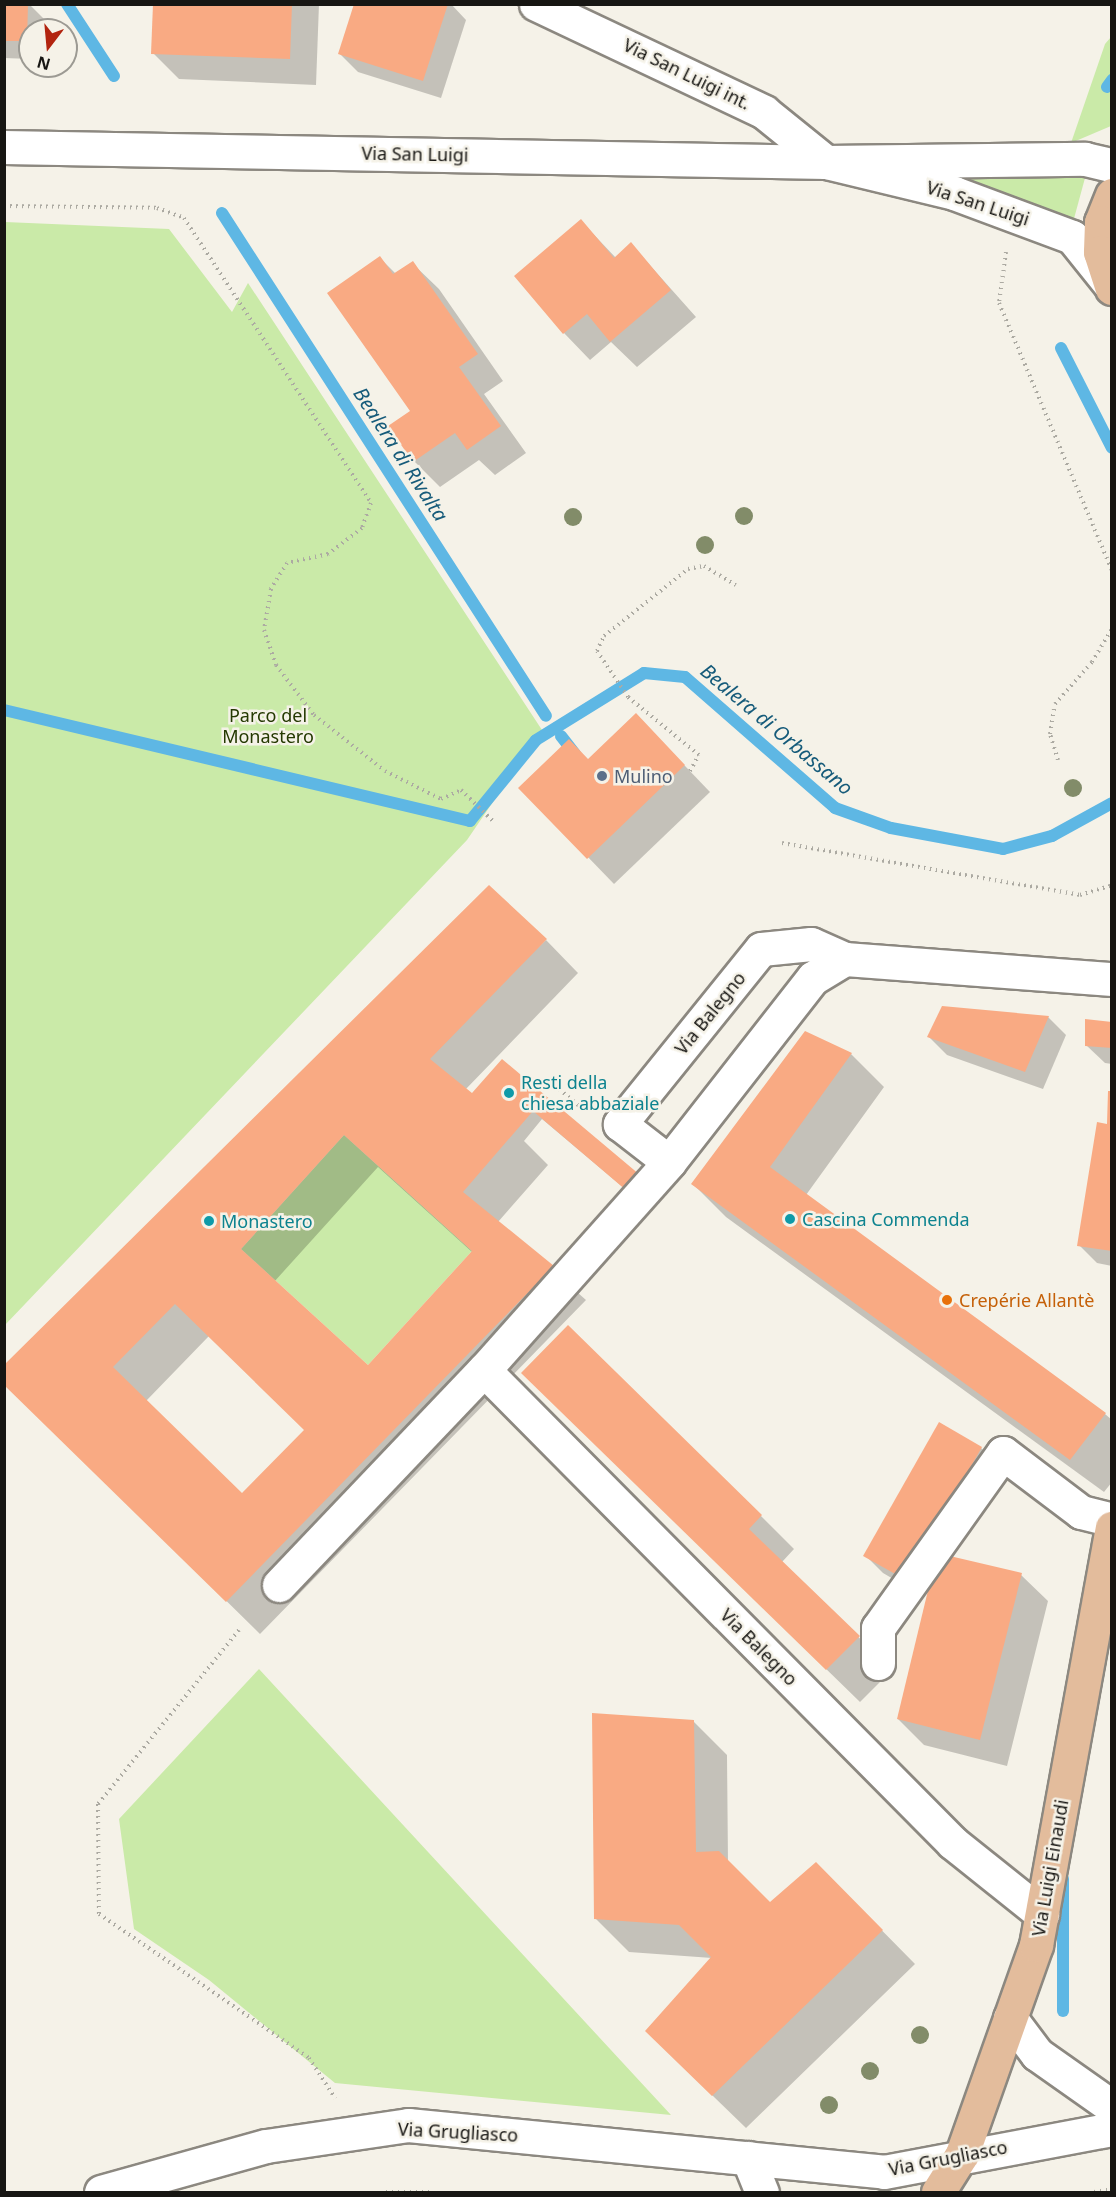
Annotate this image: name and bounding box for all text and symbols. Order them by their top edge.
north arrow [18,18,78,78]
street label: Via San Luigi int. [620,34,754,114]
text: N [34,51,53,76]
street label: Via San Luigi [361,142,469,166]
street label: Via San Luigi [924,176,1032,230]
water label: Bealera di Rivalta [349,382,453,526]
water label: Bealera di Orbassano [696,658,858,800]
park label: Parco del Monastero [222,705,314,748]
place label: Mulino [614,765,673,787]
marker: Mulino [595,769,609,783]
street label: Via Balegno [670,967,750,1059]
place label: Resti della chiesa abbaziale [521,1072,659,1114]
marker: Resti della chiesa abbaziale [502,1086,516,1100]
place label: Cascina Commenda [802,1208,970,1230]
place label: Monastero [221,1210,313,1232]
marker: Cascina Commenda [783,1212,797,1226]
marker: Monastero [202,1214,216,1228]
place label: Crepérie Allantè [959,1289,1094,1311]
marker: Crepérie Allantè [940,1293,954,1307]
street label: Via Balegno [716,1604,802,1690]
street label: Via Luigi Einaudi [1027,1798,1073,1938]
street label: Via Grugliasco [397,2118,519,2146]
street label: Via Grugliasco [887,2136,1009,2180]

